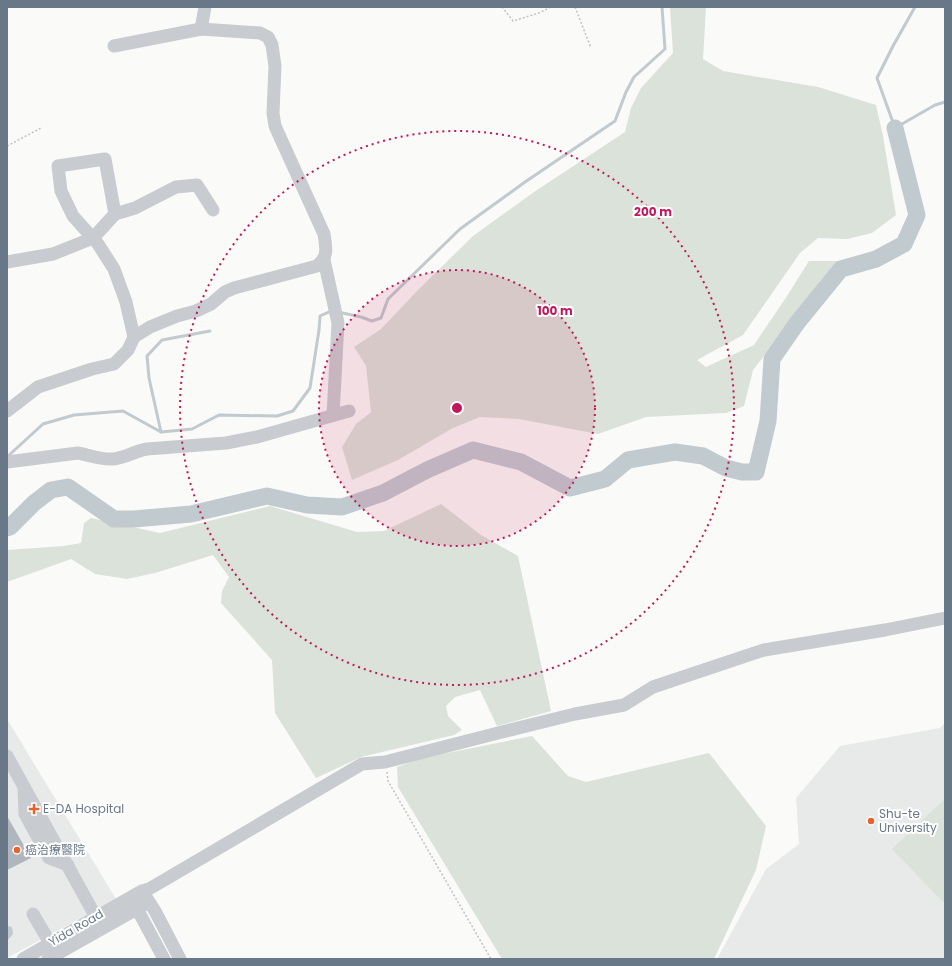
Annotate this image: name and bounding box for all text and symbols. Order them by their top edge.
text: 200 m [634,203,672,220]
text: 100 m [537,302,573,319]
centre of rings [450,401,464,415]
place label: E-DA Hospital [43,800,124,817]
marker: E-DA Hospital [28,803,40,815]
place label: Shu-te University [879,805,937,836]
marker: Shu-te University [866,816,876,826]
place label: 癌治療醫院 [25,841,85,858]
marker: 癌治療醫院 [12,845,22,855]
street label: Yida Road [45,905,106,950]

